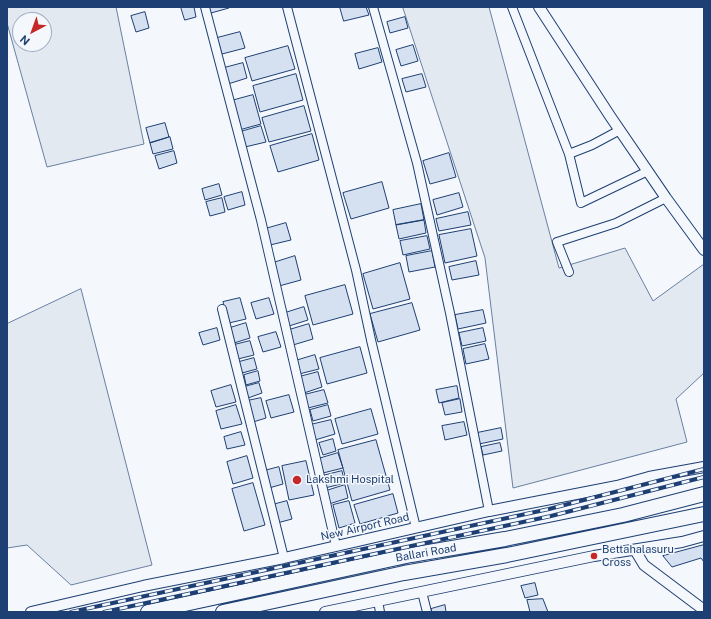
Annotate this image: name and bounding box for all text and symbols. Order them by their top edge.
north arrow [12,12,52,52]
text: N [18,33,32,48]
place label: Lakshmi Hospital [306,473,394,487]
marker: Lakshmi Hospital [291,474,303,486]
street label: New Airport Road [319,510,411,544]
street label: Ballari Road [394,541,458,565]
place label: Bettahalasuru Cross [602,543,674,569]
marker: Bettahalasuru Cross [589,551,599,561]

